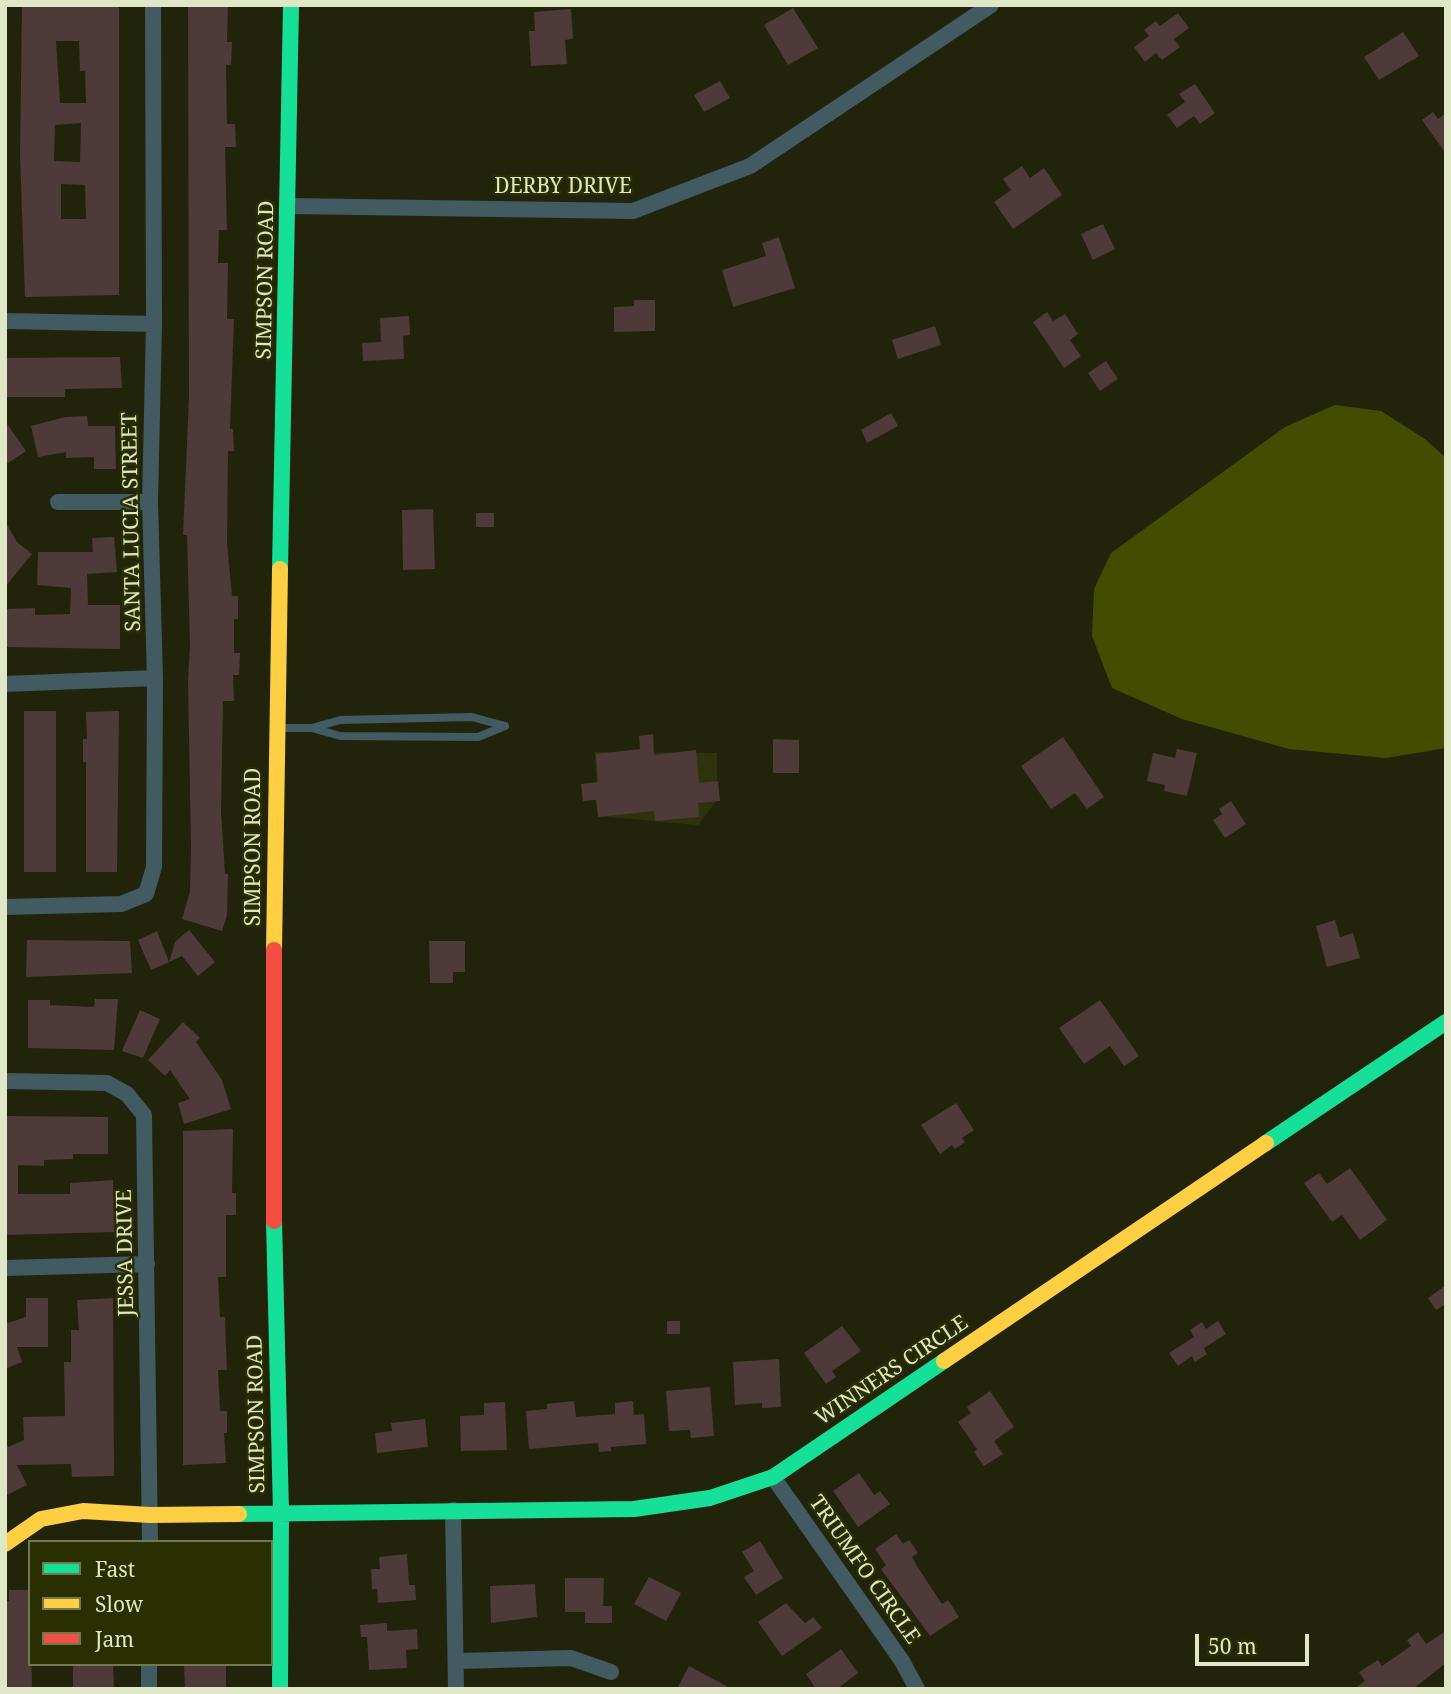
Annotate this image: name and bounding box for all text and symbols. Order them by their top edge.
street label: DERBY DRIVE [494,174,632,200]
street label: SIMPSON ROAD [252,200,280,360]
street label: SANTA LUCIA STREET [117,412,147,632]
street label: SIMPSON ROAD [241,768,267,926]
street label: JESSA DRIVE [112,1189,140,1317]
street label: WINNERS CIRCLE [811,1311,973,1431]
street label: SIMPSON ROAD [243,1334,271,1494]
street label: TRIUMFO CIRCLE [803,1491,925,1649]
legend [28,1540,273,1666]
text: Fast [95,1555,135,1583]
text: Slow [95,1590,143,1618]
scale bar [1199,1620,1313,1664]
text: Jam [95,1625,134,1653]
text: 50 m [1208,1632,1257,1660]

